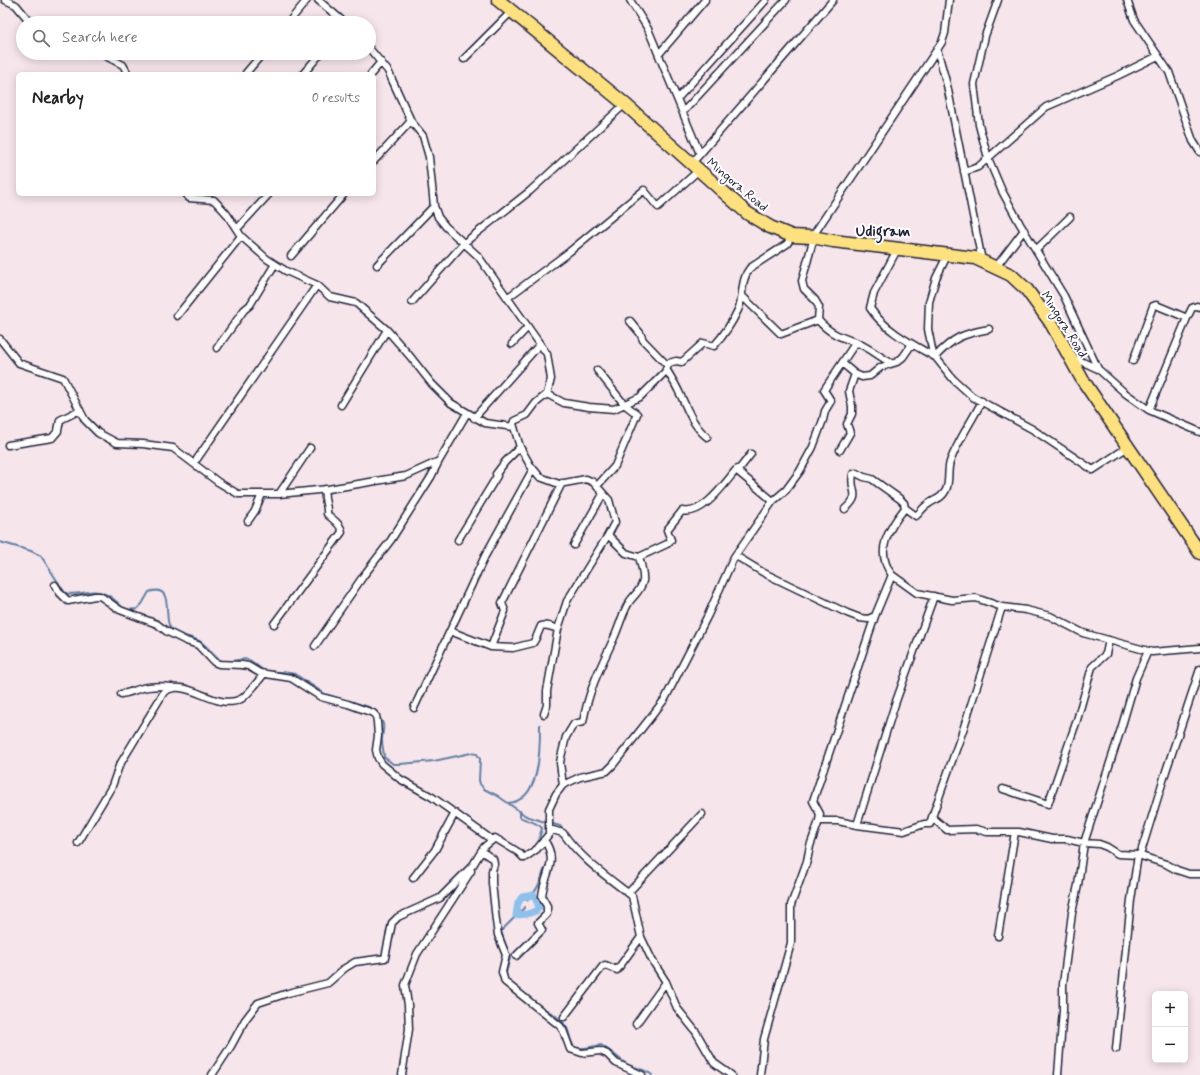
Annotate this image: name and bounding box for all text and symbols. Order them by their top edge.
search box [16,16,376,60]
icon: search [30,27,52,49]
text: Search here [62,28,138,48]
text: Nearby [32,87,84,109]
text: 0 results [312,90,360,107]
street label: Mingora Road [702,154,771,217]
district label: Udigram [856,222,910,244]
street label: Mingora Road [1036,288,1091,362]
map controls [1152,991,1188,1063]
button: + [1152,991,1188,1027]
button: − [1152,1027,1188,1063]

